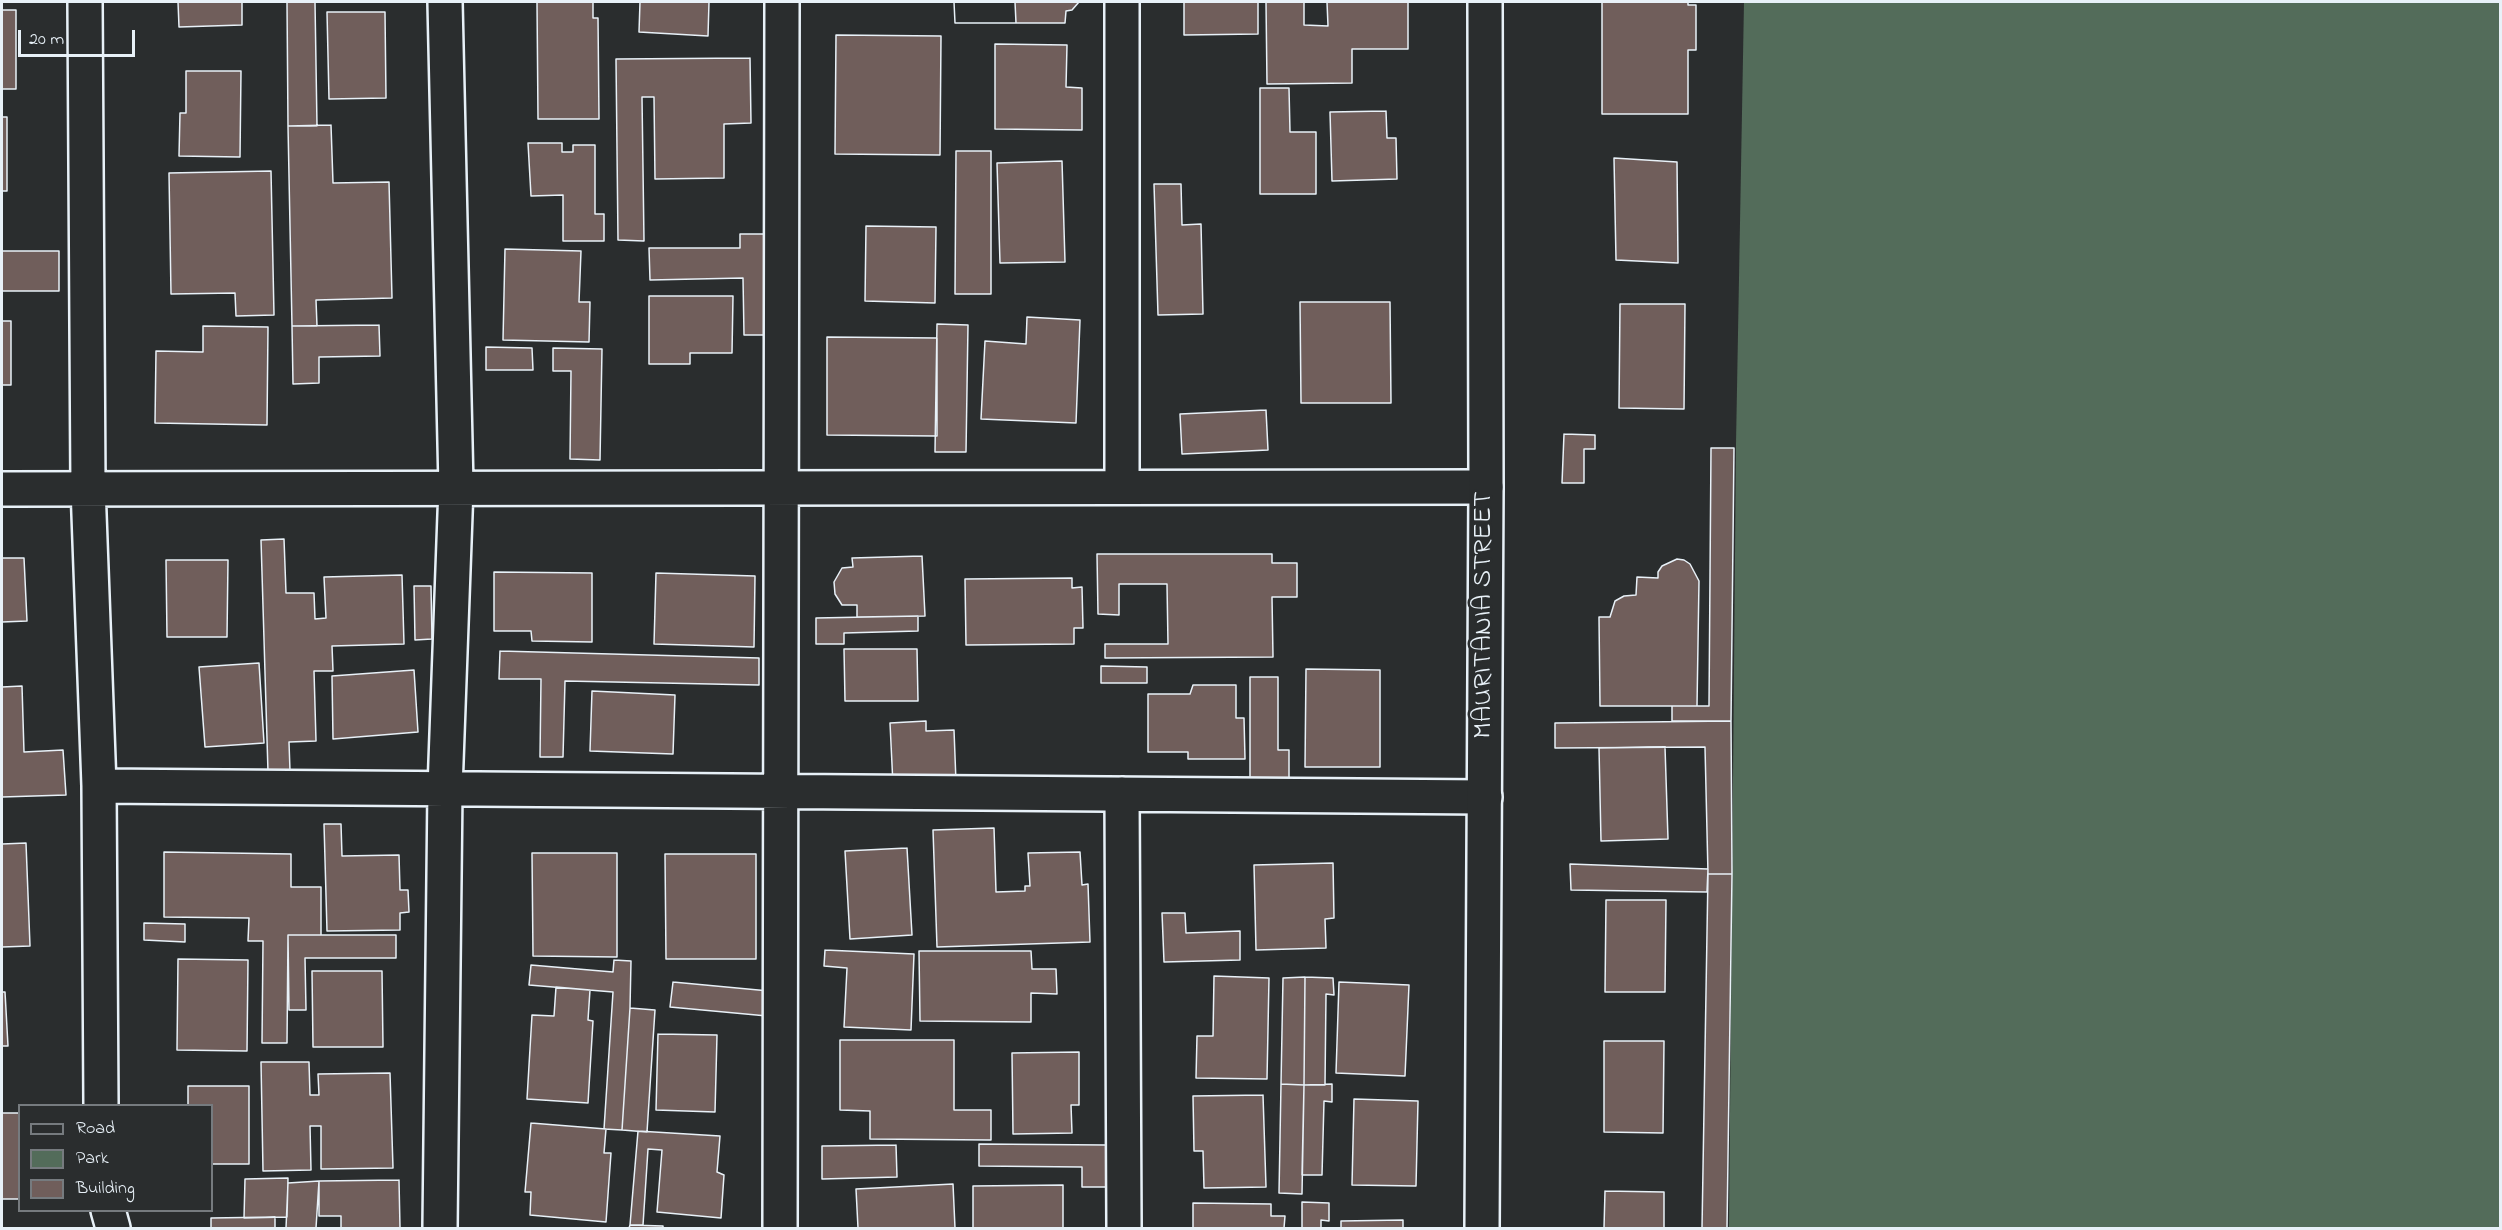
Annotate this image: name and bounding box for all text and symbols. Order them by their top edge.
scale bar [21,18,138,56]
text: 20 m [29,27,64,53]
street label: MAURITANIA STREET [1470,491,1502,739]
legend [18,1104,213,1212]
text: Road [76,1116,115,1142]
text: Park [76,1146,109,1172]
text: Building [76,1176,135,1202]

